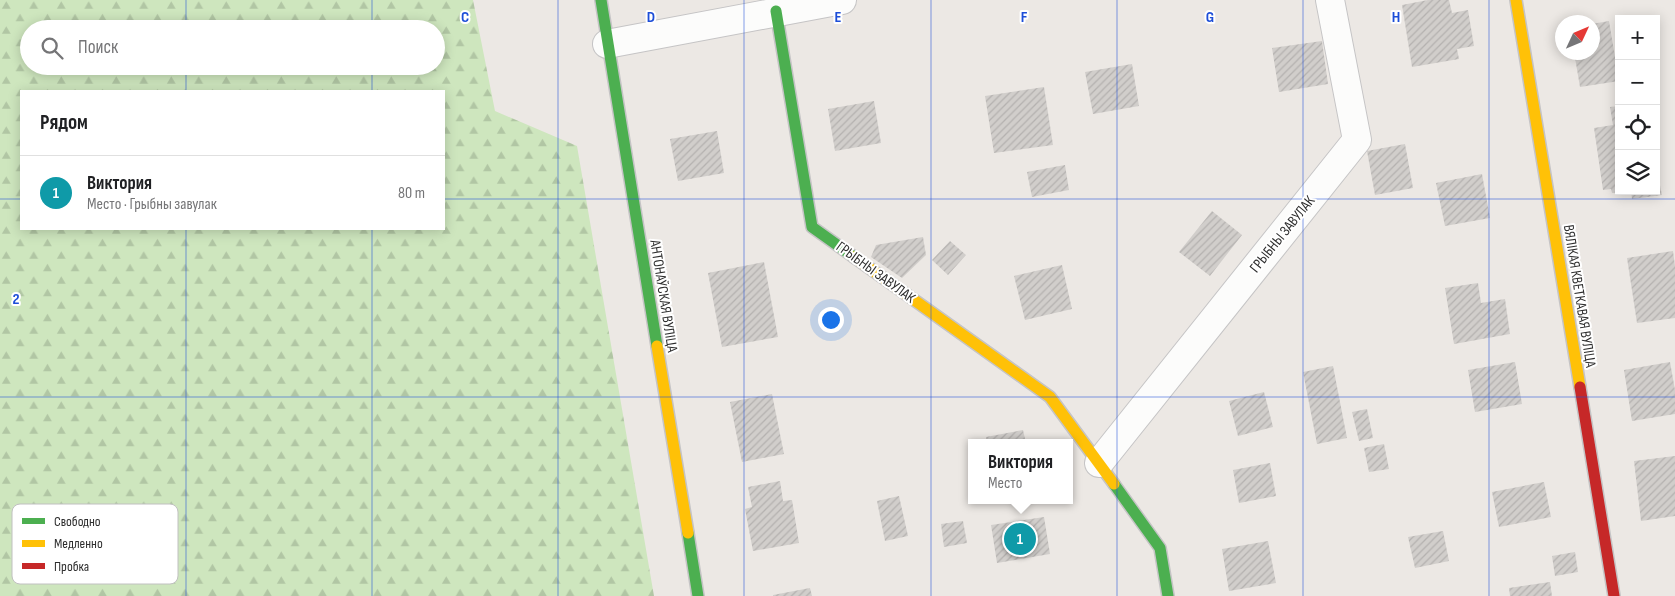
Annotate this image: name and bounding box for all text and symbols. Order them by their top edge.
text: C [461,8,469,27]
text: D [647,8,655,27]
text: E [835,8,842,27]
text: F [1021,8,1028,27]
text: G [1206,8,1214,27]
text: H [1392,8,1400,27]
north arrow [1555,15,1600,60]
map controls [1615,15,1660,195]
button: + [1615,15,1660,60]
search box [20,20,445,75]
icon: search [38,34,66,62]
text: Поиск [78,36,118,59]
button: − [1615,60,1660,105]
button: locate [1615,105,1660,150]
text: Рядом [40,110,88,135]
button: layers [1615,150,1660,195]
text: Виктория [87,172,152,195]
text: 1 [53,184,59,203]
text: 80 m [398,184,425,203]
street label: ГРЫБНЫ ЗАВУЛАК [1246,192,1319,277]
text: Место · Грыбны завулак [87,195,217,214]
street label: ВЯЛІКАЯ КВЕТКАВАЯ ВУЛІЦА [1559,223,1600,370]
street label: АНТОНАЎСКАЯ ВУЛІЦА [645,237,682,354]
street label: ГРЫБНЫ ЗАВУЛАК [832,237,919,308]
text: 2 [12,290,20,309]
your location [818,307,844,333]
popup [968,439,1073,504]
text: Виктория [988,451,1053,474]
text: Место [988,474,1022,493]
legend [12,504,178,584]
text: Свободно [54,513,101,530]
pin: 1 [1004,520,1036,558]
text: Медленно [54,535,103,552]
text: Пробка [54,558,89,575]

